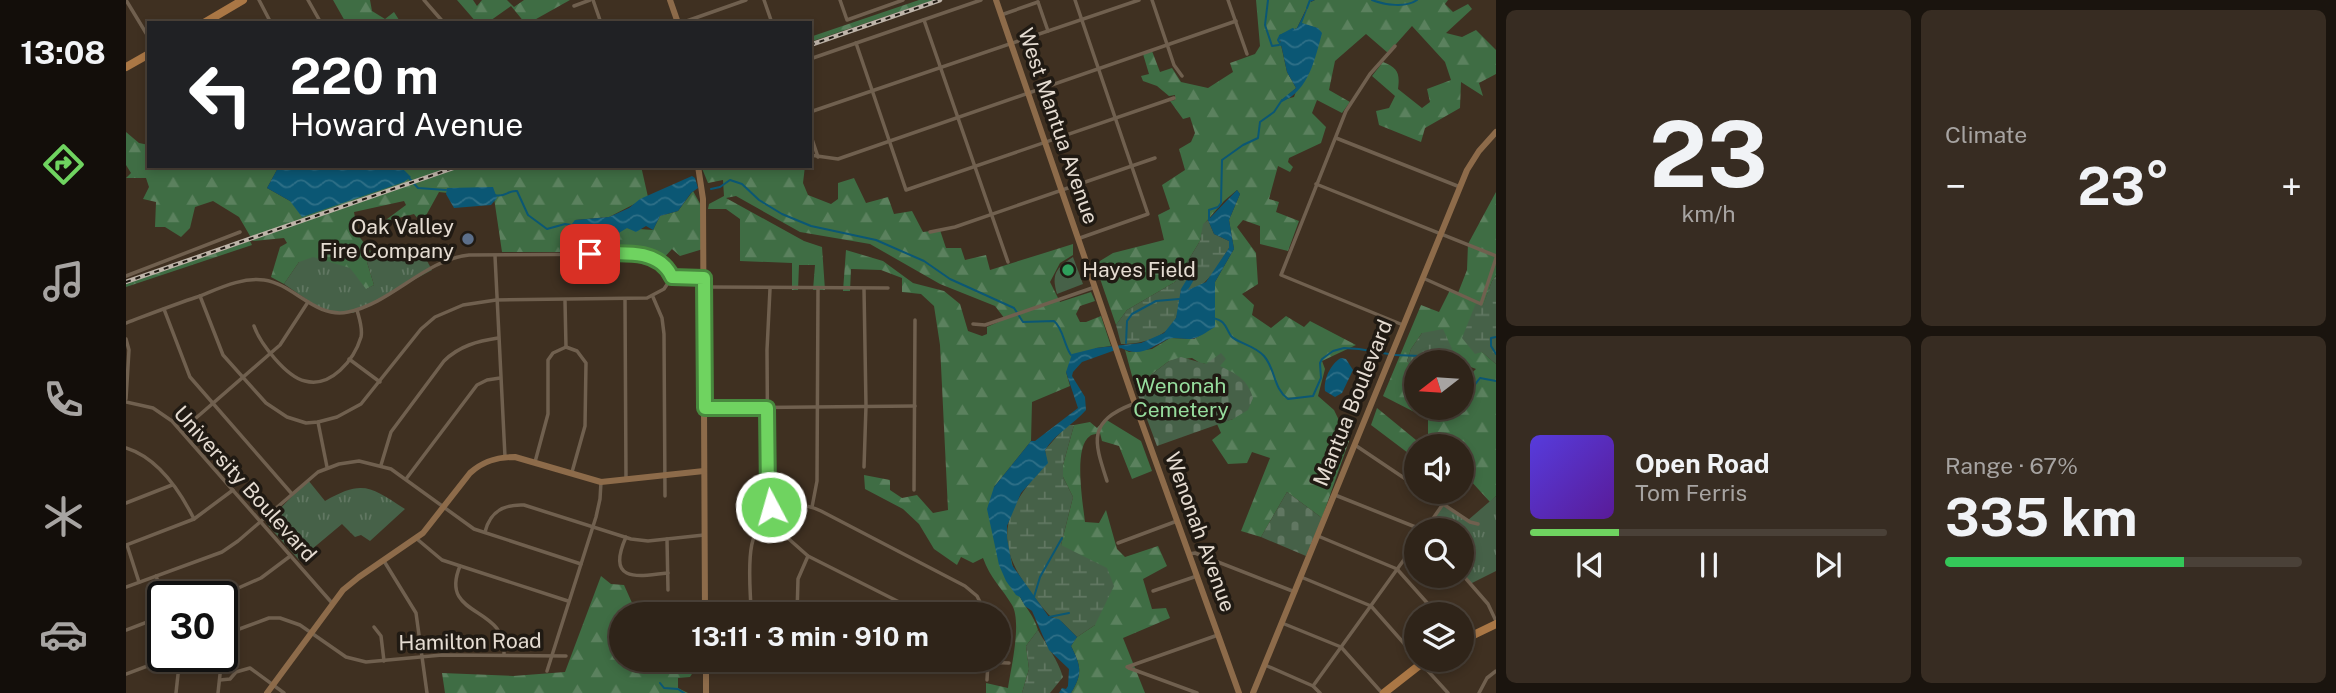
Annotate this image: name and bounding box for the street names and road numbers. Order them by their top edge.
street label: West Mantua Avenue [1013,25,1104,227]
street label: Mantua Boulevard [1308,316,1397,490]
street label: University Boulevard [169,401,322,567]
street label: Wenonah Avenue [1160,449,1241,615]
street label: Hamilton Road [398,628,542,655]

